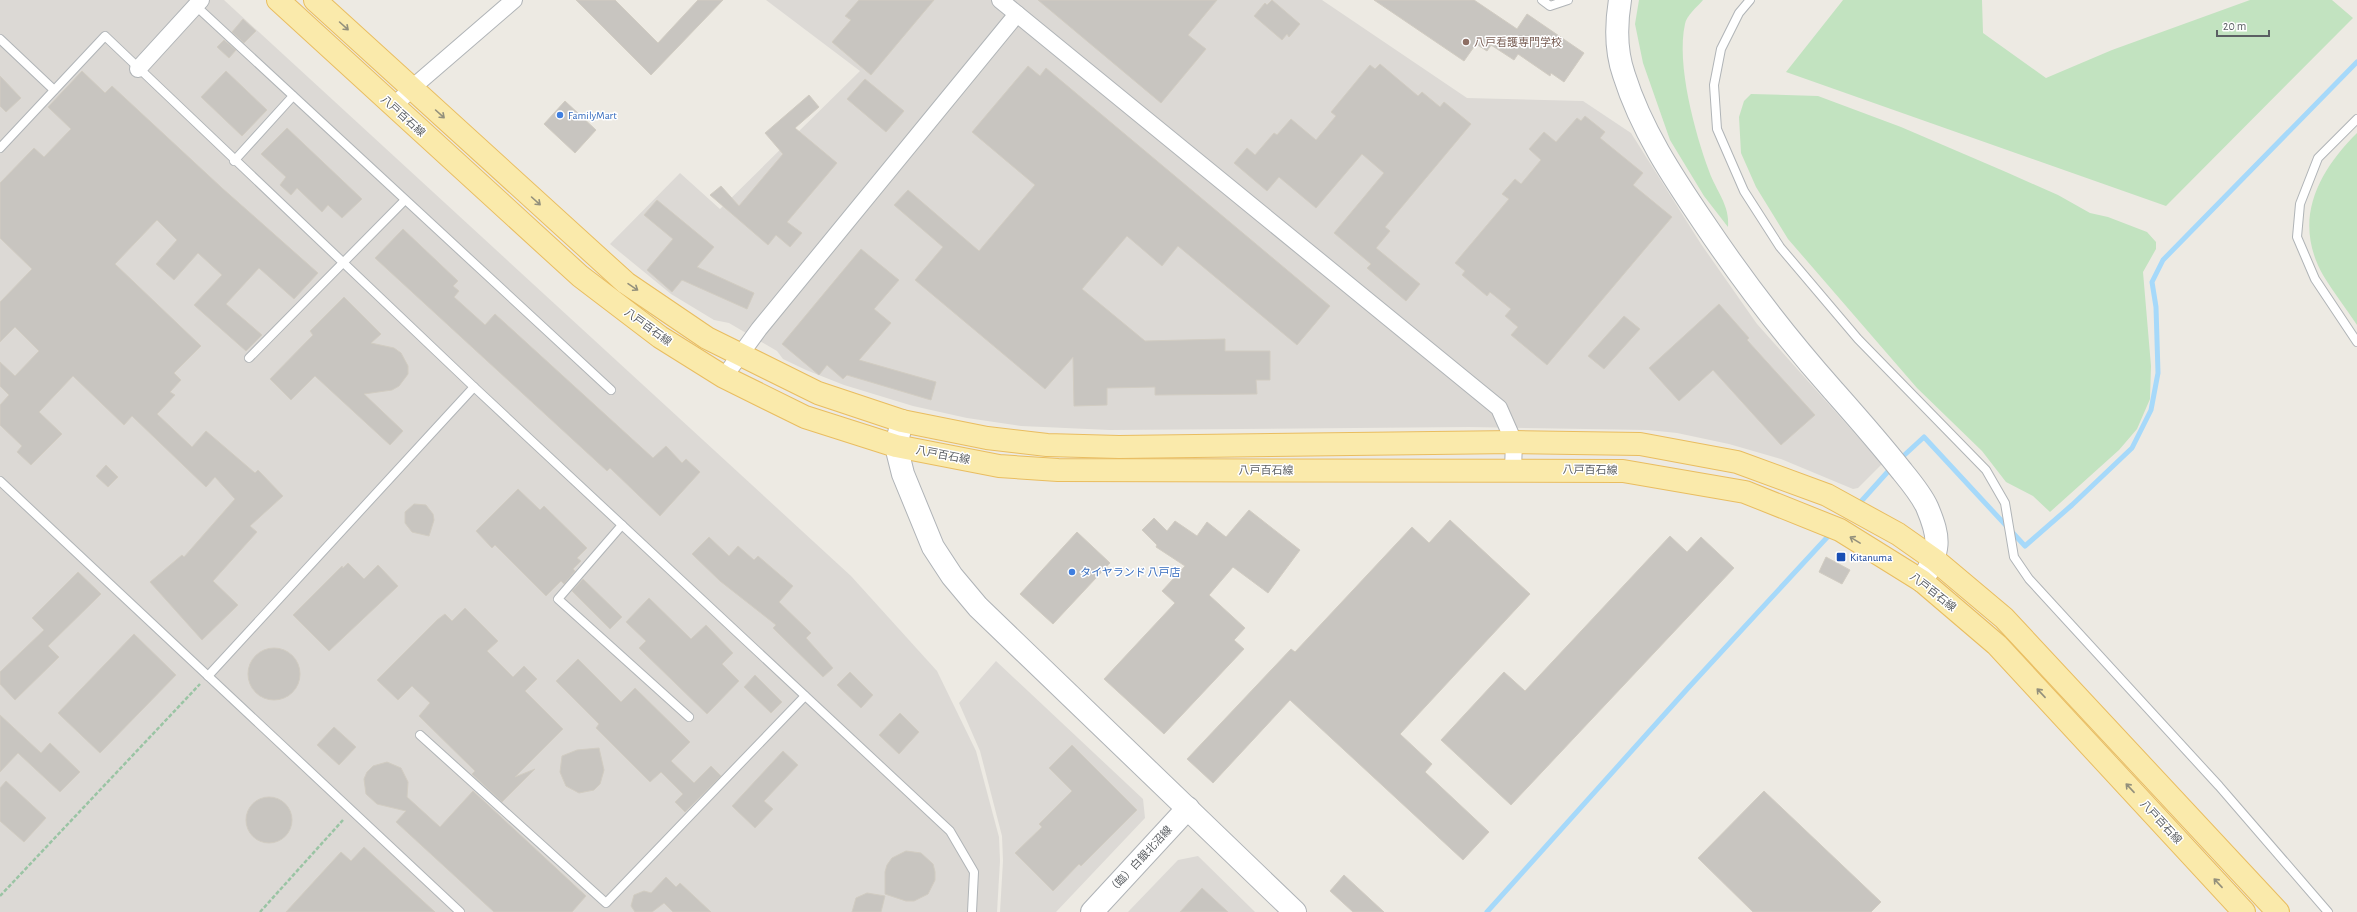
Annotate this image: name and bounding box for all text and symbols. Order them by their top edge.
scale bar [2217,12,2269,38]
text: 20 m [2223,20,2246,32]
one-way arrow [338,22,349,31]
place label: 八戸看護専門学校 [1474,36,1562,48]
marker: 八戸看護専門学校 [1461,37,1471,47]
street label: 八戸百石線 [379,93,428,138]
one-way arrow [435,109,445,118]
marker: FamilyMart [555,110,565,120]
place label: FamilyMart [568,110,617,121]
one-way arrow [531,196,541,206]
one-way arrow [627,284,639,292]
street label: 八戸百石線 [623,306,674,348]
street label: 八戸百石線 [915,443,971,466]
street label: 八戸百石線 [1562,463,1618,476]
street label: 八戸百石線 [1239,464,1294,476]
one-way arrow [1850,536,1861,544]
marker: Kitanuma [1835,551,1847,563]
place label: Kitanuma [1850,552,1892,563]
marker: タイヤランド 八戸店 [1067,567,1077,577]
place label: タイヤランド 八戸店 [1080,567,1180,578]
street label: 八戸百石線 [1908,570,1959,613]
one-way arrow [2036,688,2046,698]
one-way arrow [2125,783,2134,793]
street label: 八戸百石線 [2138,797,2185,846]
street label: （臨）白銀北沼線 [1105,823,1174,896]
one-way arrow [2214,879,2223,889]

